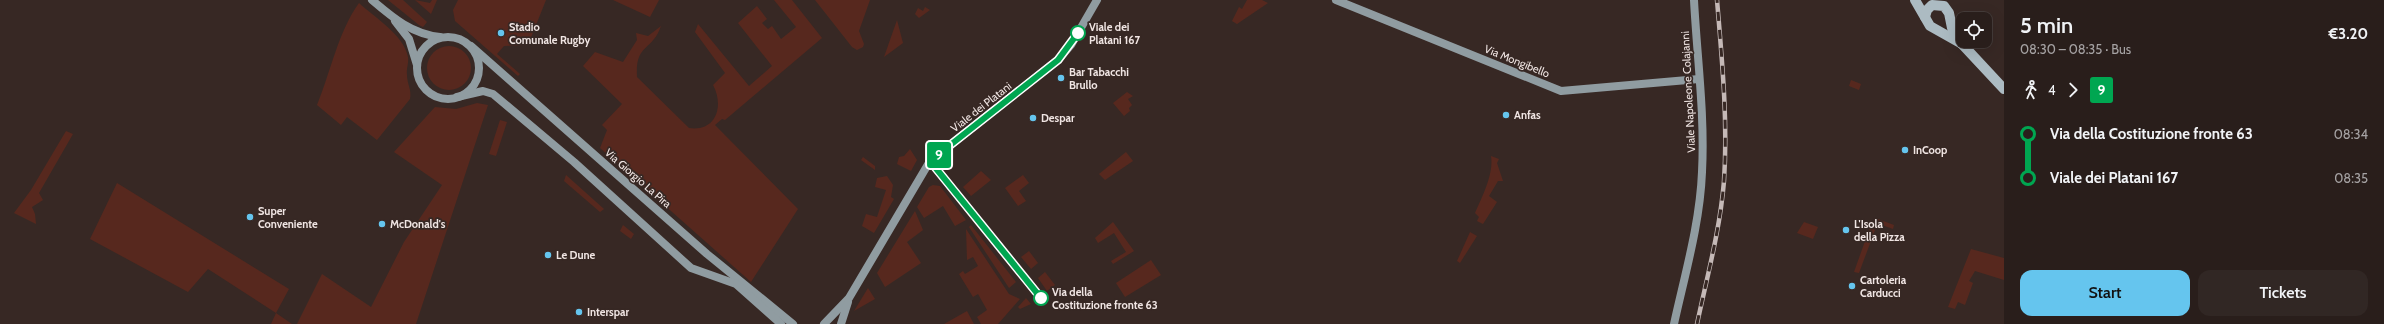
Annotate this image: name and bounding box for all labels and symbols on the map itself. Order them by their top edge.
place label: Stadio Comunale Rugby [509,20,590,47]
place label: Viale dei Platani 167 [1089,20,1140,47]
marker: Viale dei Platani 167 [1070,25,1086,41]
marker: Stadio Comunale Rugby [496,28,506,38]
street label: Viale Napoleone Colajanni [1678,31,1698,153]
street label: Via Mongibello [1482,42,1552,80]
place label: Bar Tabacchi Brullo [1069,65,1129,92]
marker: Bar Tabacchi Brullo [1056,73,1066,83]
street label: Viale dei Platani [948,79,1014,135]
place label: Anfas [1514,108,1541,122]
marker: Anfas [1501,110,1511,120]
place label: Despar [1041,111,1075,125]
marker: Despar [1028,113,1038,123]
line badge: 9 [926,142,952,168]
place label: InCoop [1913,143,1947,157]
street label: Via Giorgio La Pira [602,145,675,211]
marker: InCoop [1900,145,1910,155]
place label: Super Conveniente [258,204,318,231]
marker: Super Conveniente [245,212,255,222]
place label: McDonald's [390,217,446,231]
place label: L'Isola della Pizza [1854,217,1905,244]
marker: McDonald's [377,219,387,229]
marker: L'Isola della Pizza [1841,225,1851,235]
place label: Le Dune [556,248,596,262]
marker: Le Dune [543,250,553,260]
place label: Cartoleria Carducci [1860,273,1907,300]
marker: Cartoleria Carducci [1847,281,1857,291]
place label: Via della Costituzione fronte 63 [1052,285,1158,312]
marker: Via della Costituzione fronte 63 [1033,290,1049,306]
place label: Interspar [587,305,630,319]
marker: Interspar [574,307,584,317]

